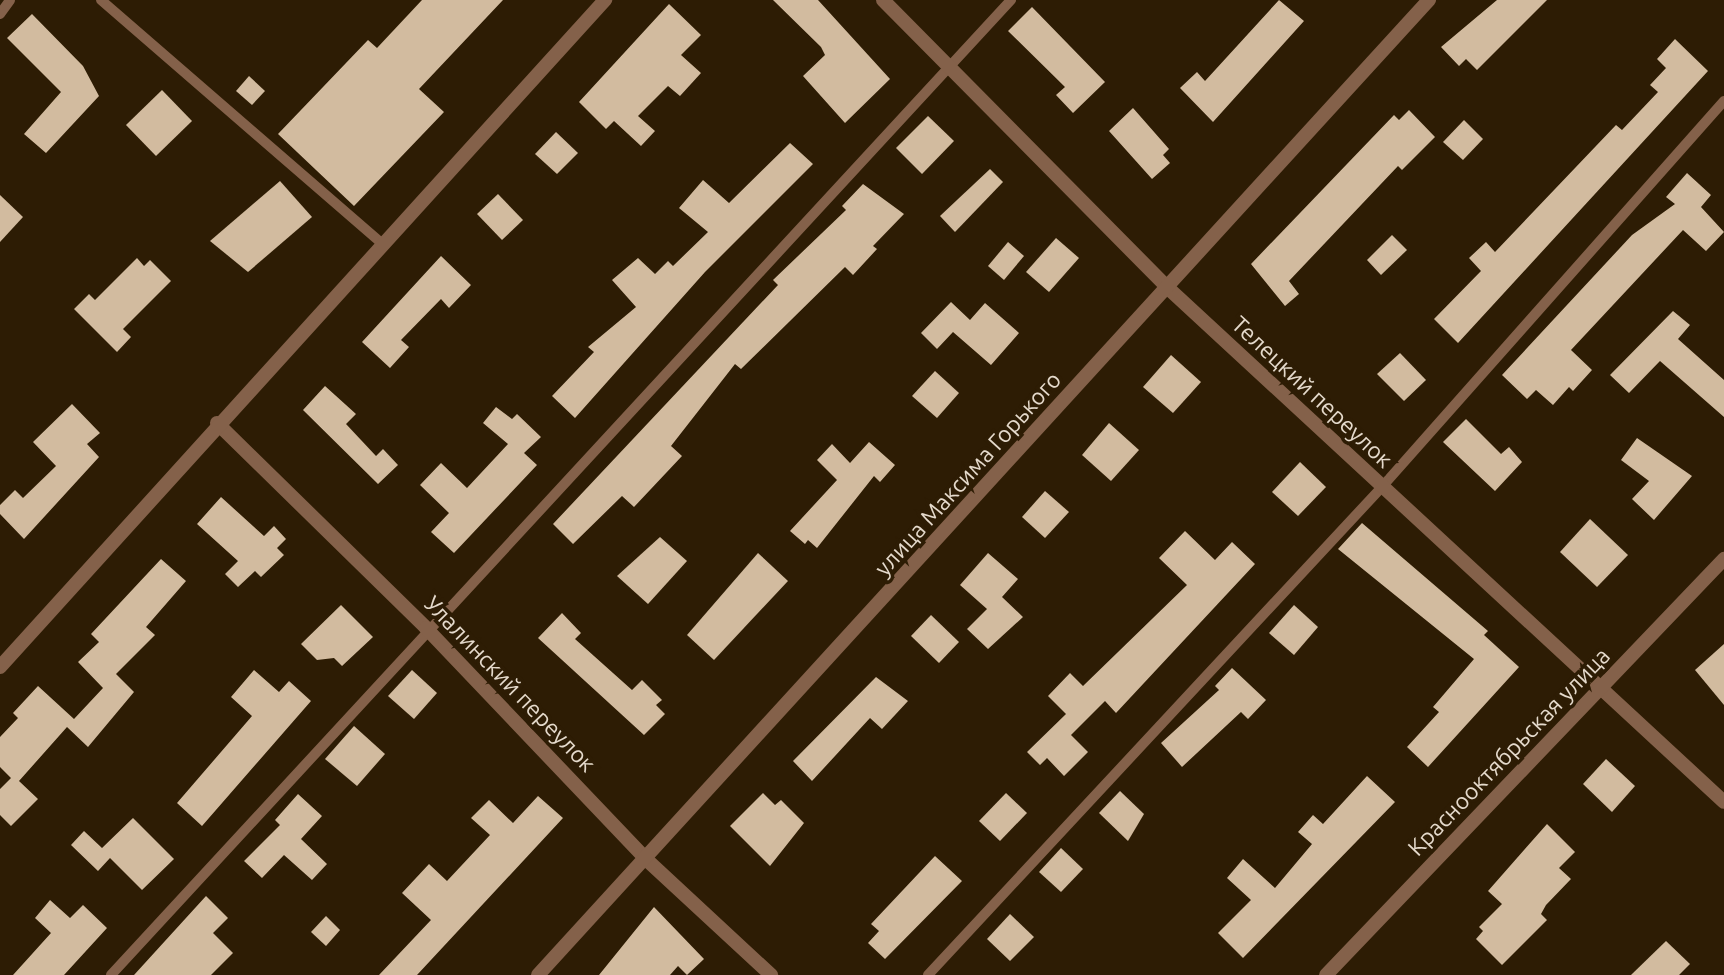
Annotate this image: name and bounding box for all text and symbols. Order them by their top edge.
street label: Телецкий переулок [1226,310,1398,474]
street label: улица Максима Горького [869,366,1067,582]
street label: Улалинский переулок [419,590,601,778]
street label: Краснооктябрьская улица [1402,642,1616,862]

